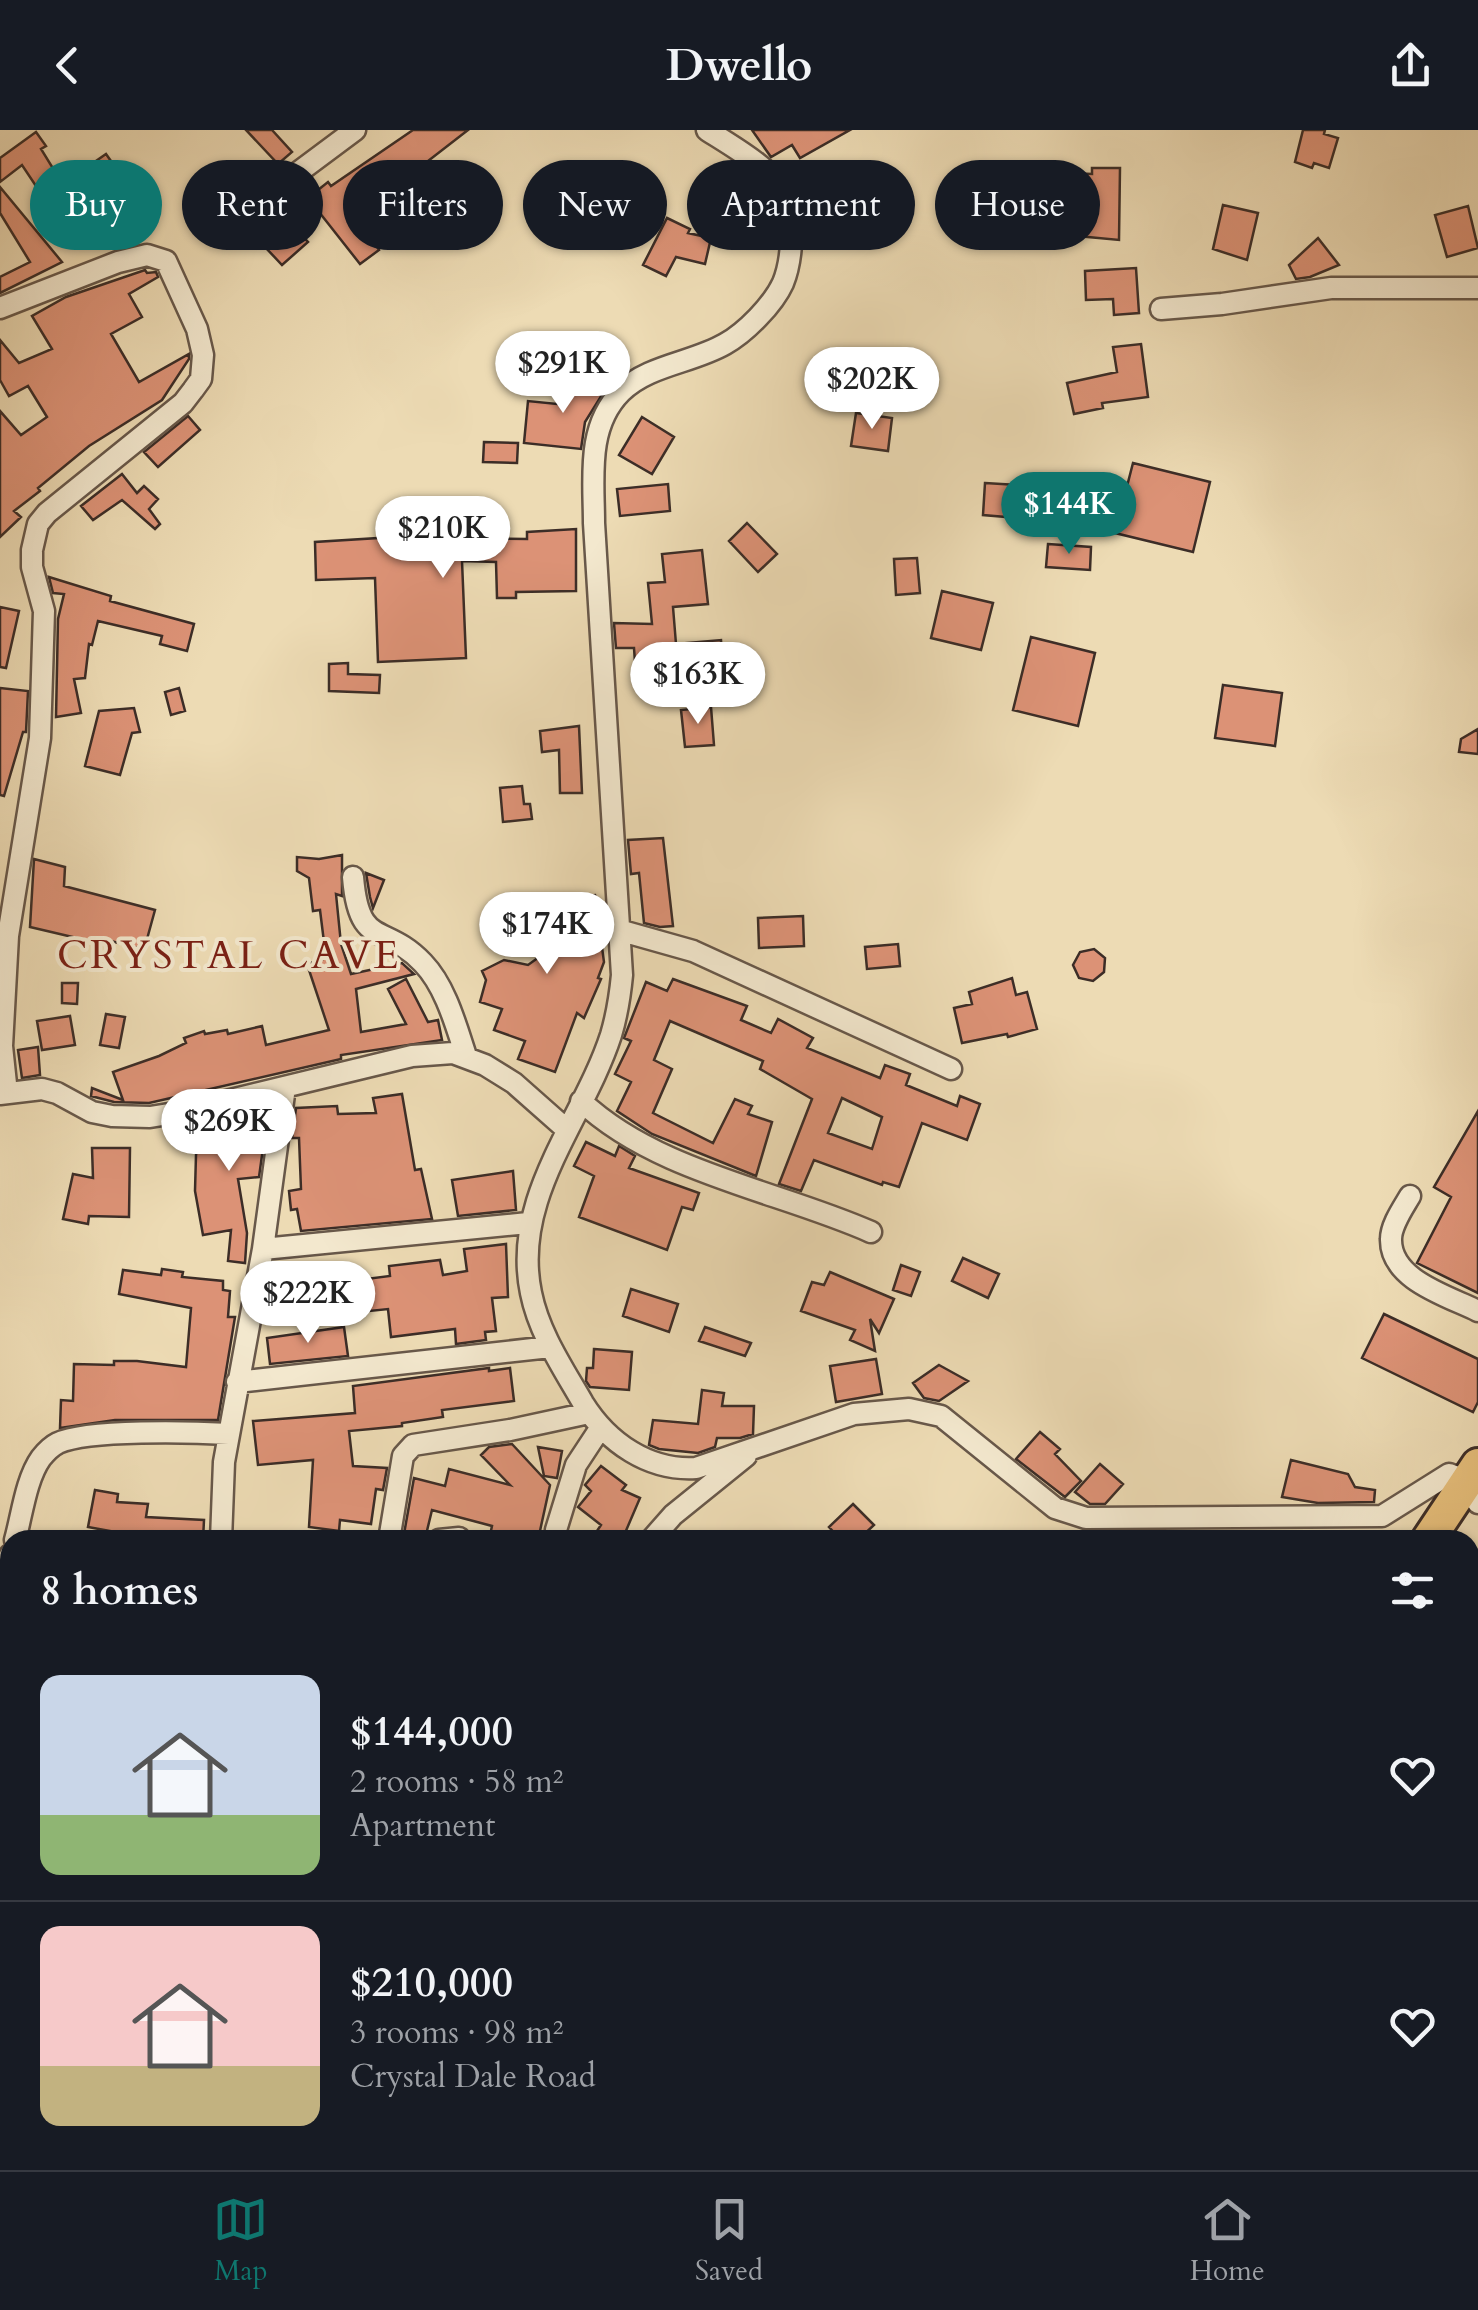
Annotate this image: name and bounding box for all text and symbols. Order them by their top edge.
text: Dwello [666,35,812,96]
icon: back [40,38,95,93]
icon: share [1383,38,1438,93]
chip: Buy [30,160,162,250]
chip: Rent [182,160,323,250]
chip: Filters [343,160,503,250]
chip: New [523,160,667,250]
chip: Apartment [687,160,915,250]
chip: House [935,160,1100,250]
pin: $291K [493,331,633,416]
text: $291K [517,341,609,385]
pin: $202K [802,347,942,432]
text: $202K [826,357,918,401]
pin: $144K [999,472,1139,557]
text: $144K [1023,482,1115,526]
pin: $210K [373,496,513,581]
text: $210K [397,506,489,550]
pin: $163K [628,642,768,727]
text: $163K [652,652,744,696]
pin: $174K [477,892,617,977]
text: $174K [501,902,593,946]
district label: CRYSTAL CAVE [57,928,401,983]
pin: $269K [159,1089,299,1174]
text: $269K [183,1099,275,1143]
pin: $222K [238,1261,378,1346]
text: $222K [262,1271,354,1315]
text: 8 homes [40,1562,198,1619]
icon: filters [1385,1563,1440,1618]
text: $144,000 [350,1703,513,1760]
icon: home [120,1715,240,1835]
icon: heart [1385,1748,1440,1803]
text: 2 rooms · 58 m² [350,1760,563,1804]
text: Apartment [350,1804,495,1848]
text: $210,000 [350,1954,513,2011]
icon: home [120,1966,240,2086]
icon: heart [1385,1999,1440,2054]
text: 3 rooms · 98 m² [350,2011,563,2055]
text: Crystal Dale Road [350,2055,596,2099]
tab: Map [213,2192,268,2290]
tab: Saved [695,2192,763,2290]
tab: Home [1190,2192,1265,2290]

